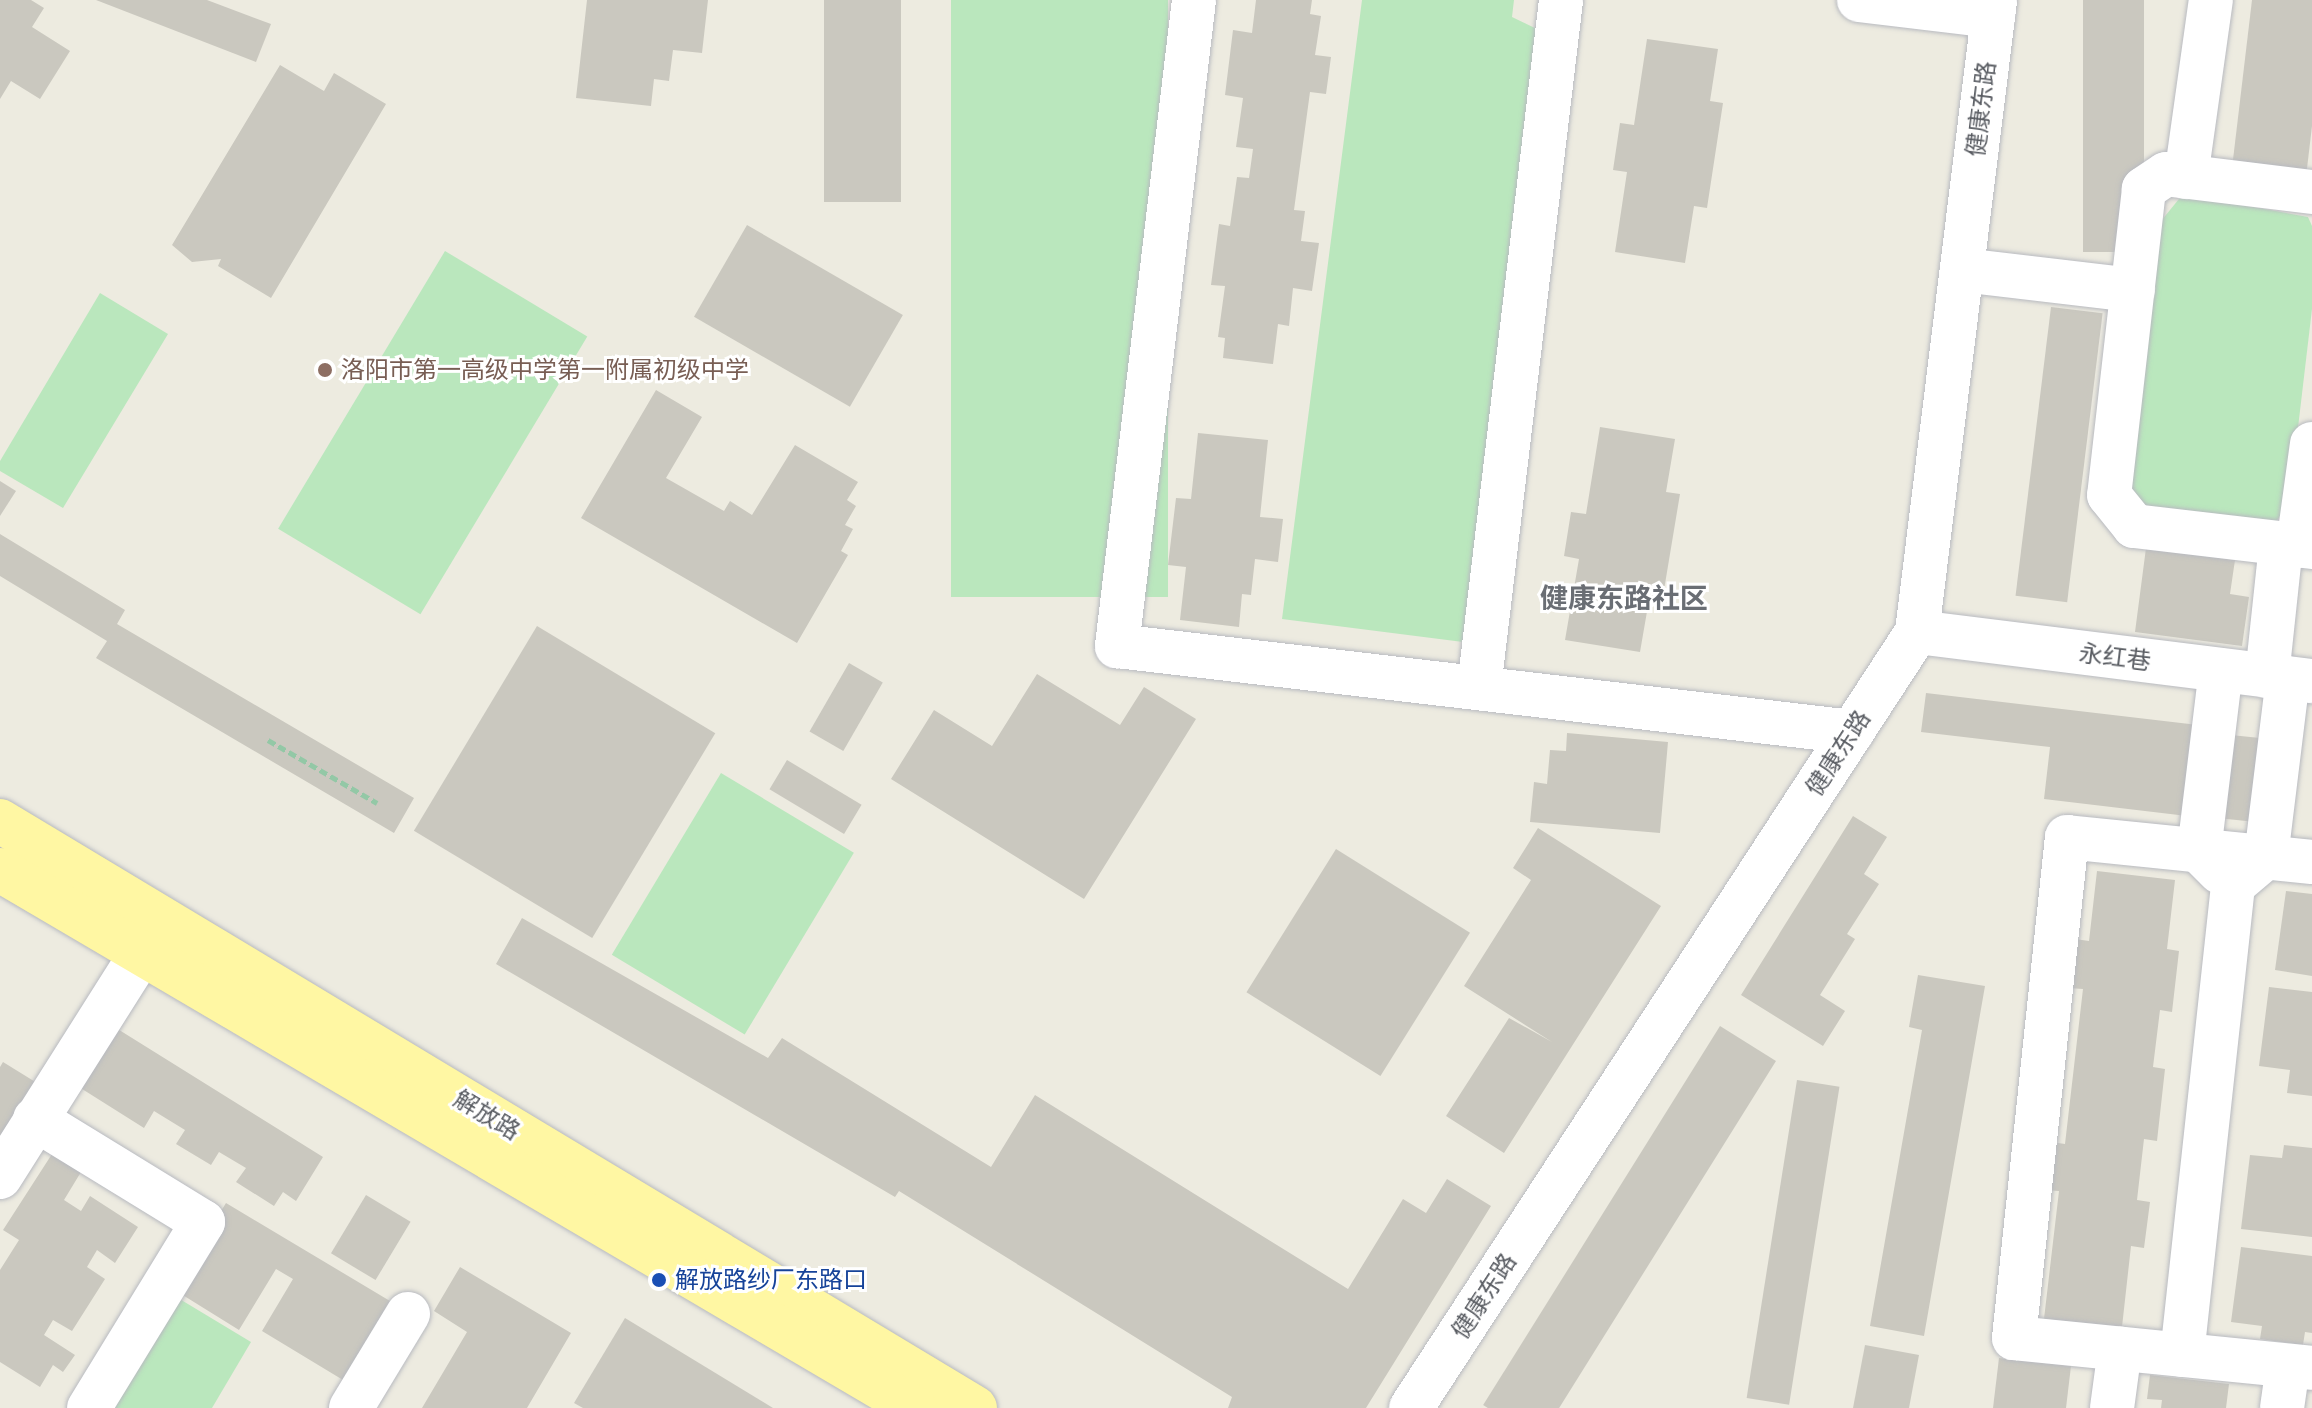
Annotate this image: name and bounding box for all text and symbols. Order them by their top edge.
street label: 健康东路 [1961,60,2001,158]
place label: 洛阳市第一高级中学第一附属初级中学 [341,356,749,384]
marker: 洛阳市第一高级中学第一附属初级中学 [316,361,334,379]
district label: 健康东路社区 [1540,581,1708,615]
street label: 永红巷 [2078,638,2152,676]
street label: 健康东路 [1800,705,1876,801]
street label: 解放路 [449,1084,525,1146]
street label: 健康东路 [1446,1248,1522,1344]
place label: 解放路纱厂东路口 [675,1266,867,1294]
marker: 解放路纱厂东路口 [650,1271,668,1289]

